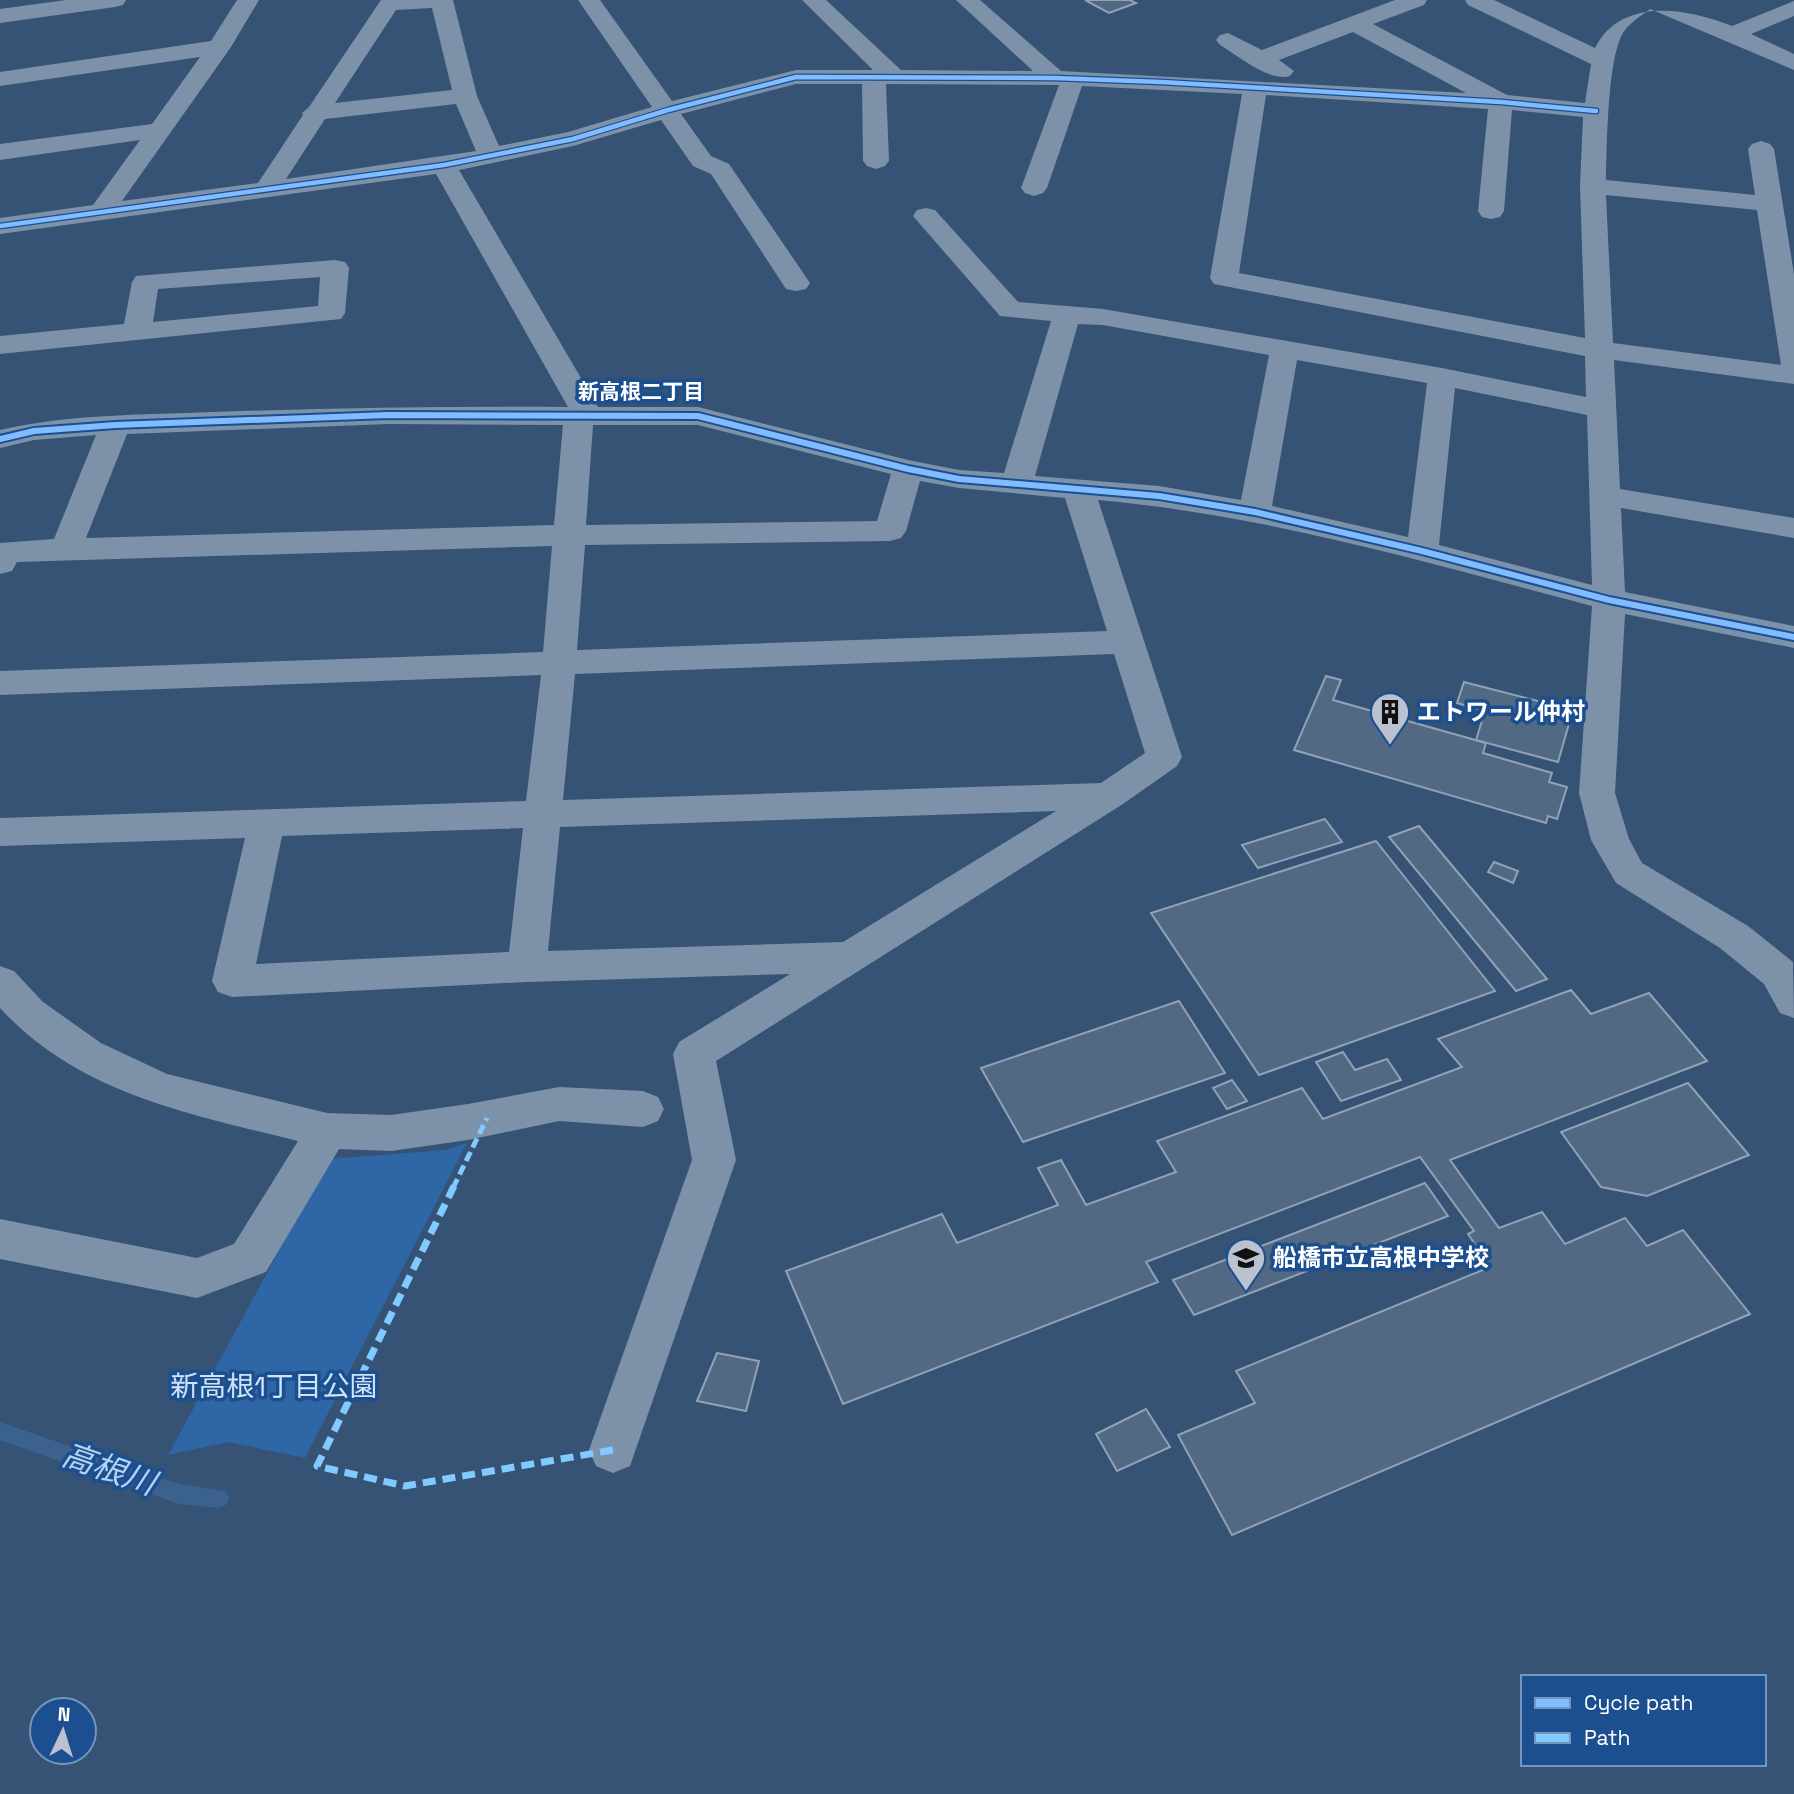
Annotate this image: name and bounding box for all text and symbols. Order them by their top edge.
district label: 新高根二丁目 [578,378,704,405]
building icon: エトワール仲村 [1369,691,1411,746]
place label: エトワール仲村 [1417,696,1585,727]
school or university icon: 船橋市立高根中学校 [1225,1237,1267,1292]
place label: 船橋市立高根中学校 [1273,1242,1489,1273]
park label: 新高根1丁目公園 [170,1368,378,1404]
water label: 高根川 [57,1434,164,1505]
legend [1521,1675,1766,1766]
text: Cycle path [1584,1689,1693,1716]
north arrow [28,1696,98,1766]
text: N [57,1702,71,1727]
text: Path [1584,1724,1630,1751]

